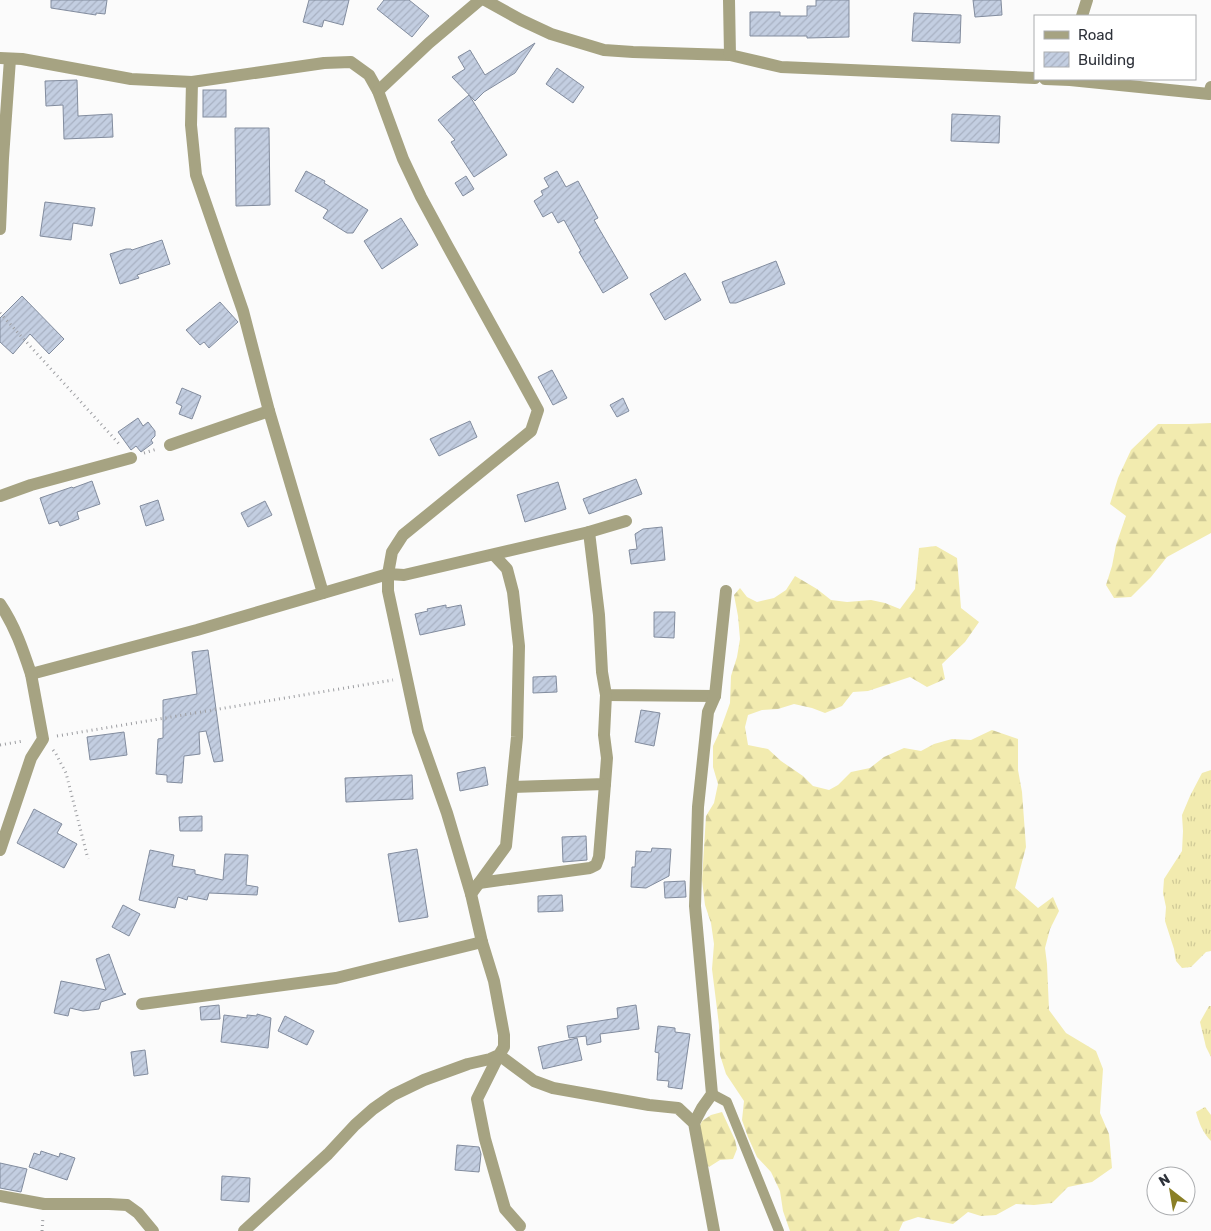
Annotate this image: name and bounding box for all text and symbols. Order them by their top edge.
legend [1034,15,1196,80]
text: Road [1078,26,1114,44]
text: Building [1078,51,1135,69]
north arrow [1146,1166,1196,1216]
text: N [1156,1170,1173,1190]

